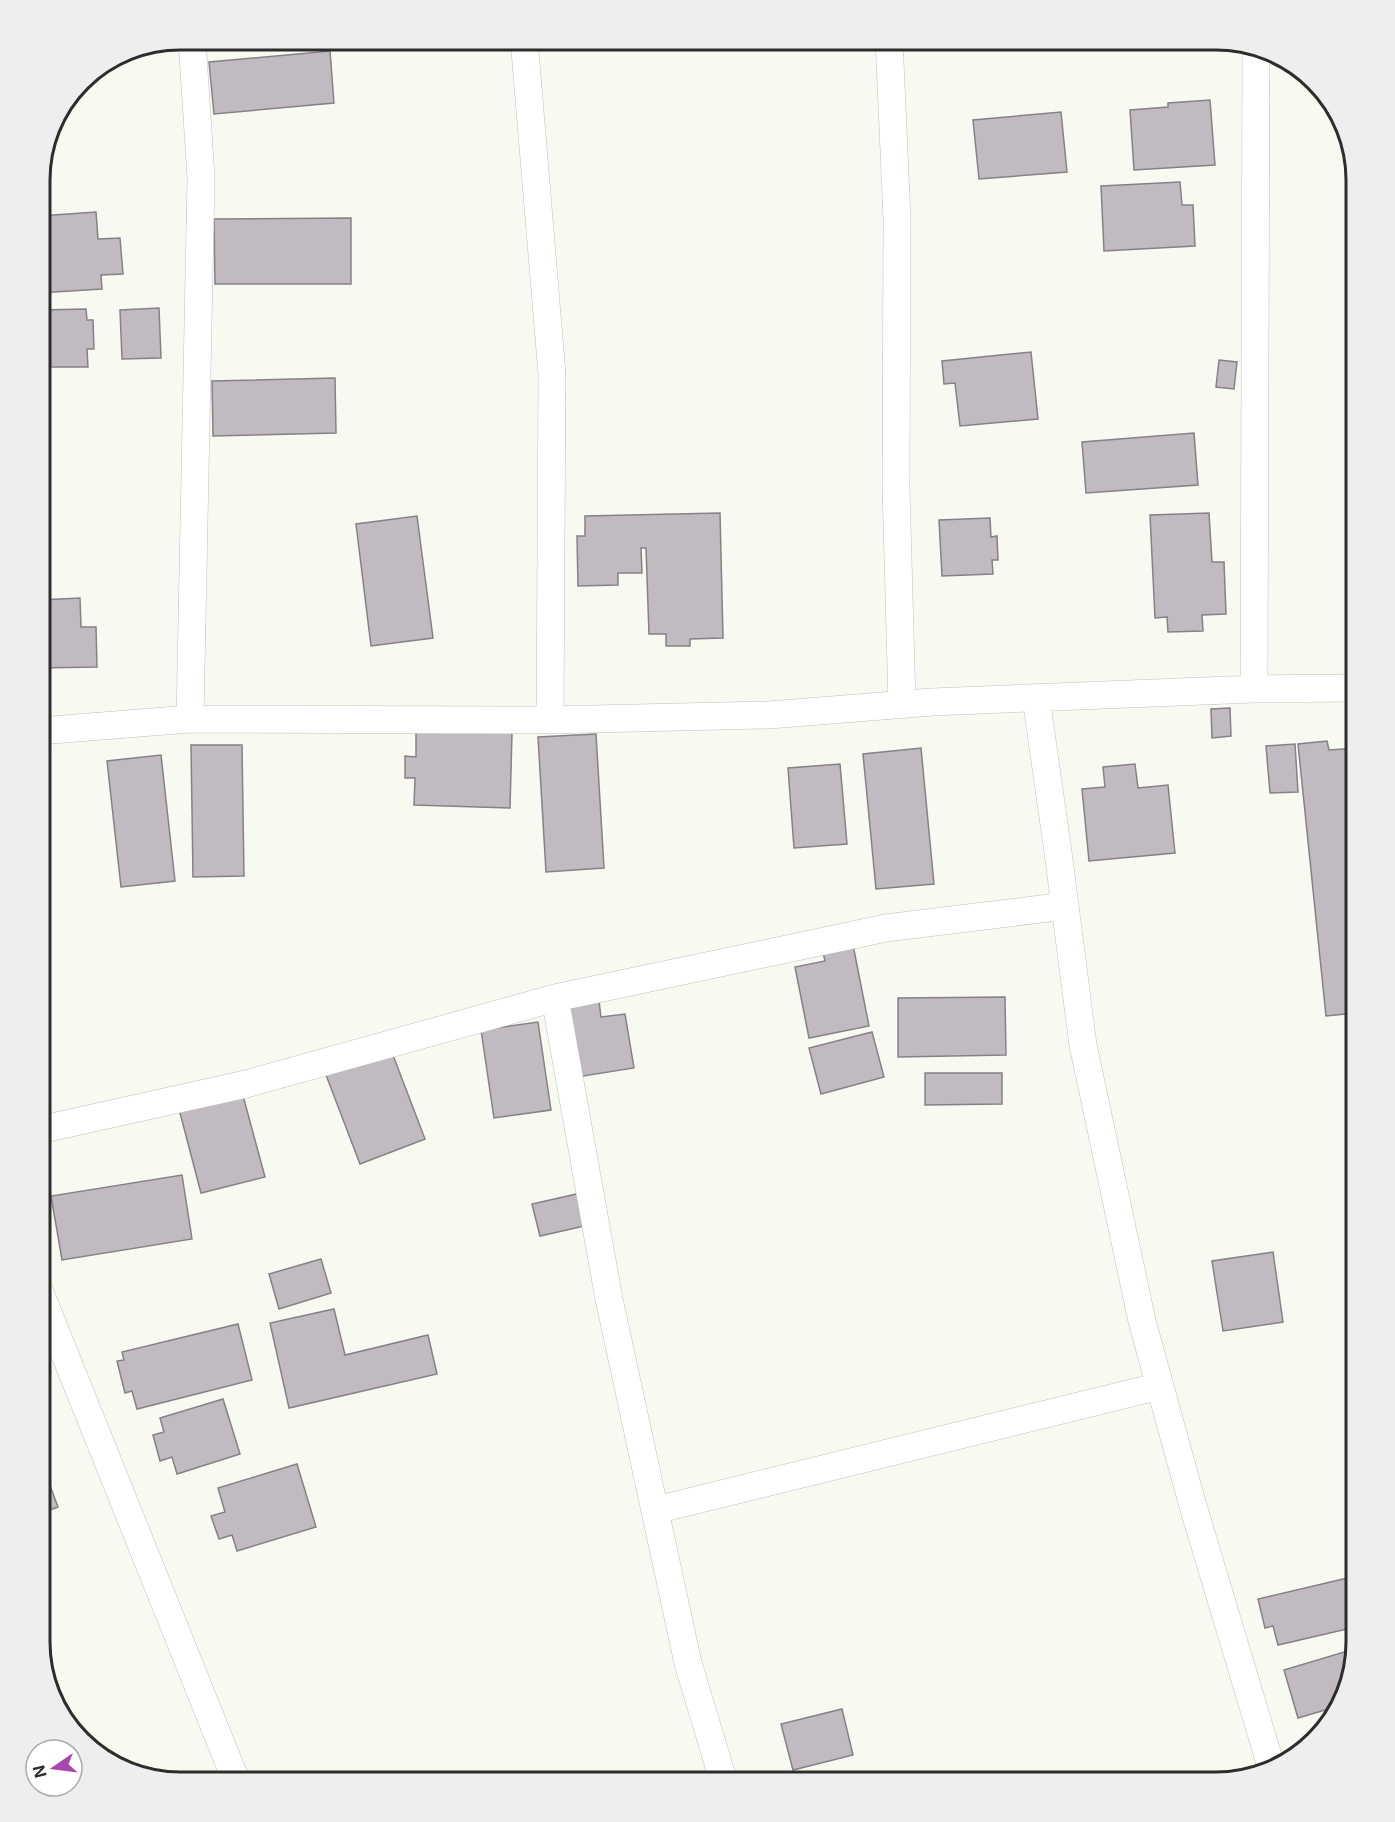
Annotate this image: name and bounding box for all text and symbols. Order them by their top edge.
north arrow [24,1738,84,1798]
text: N [28,1763,51,1780]

